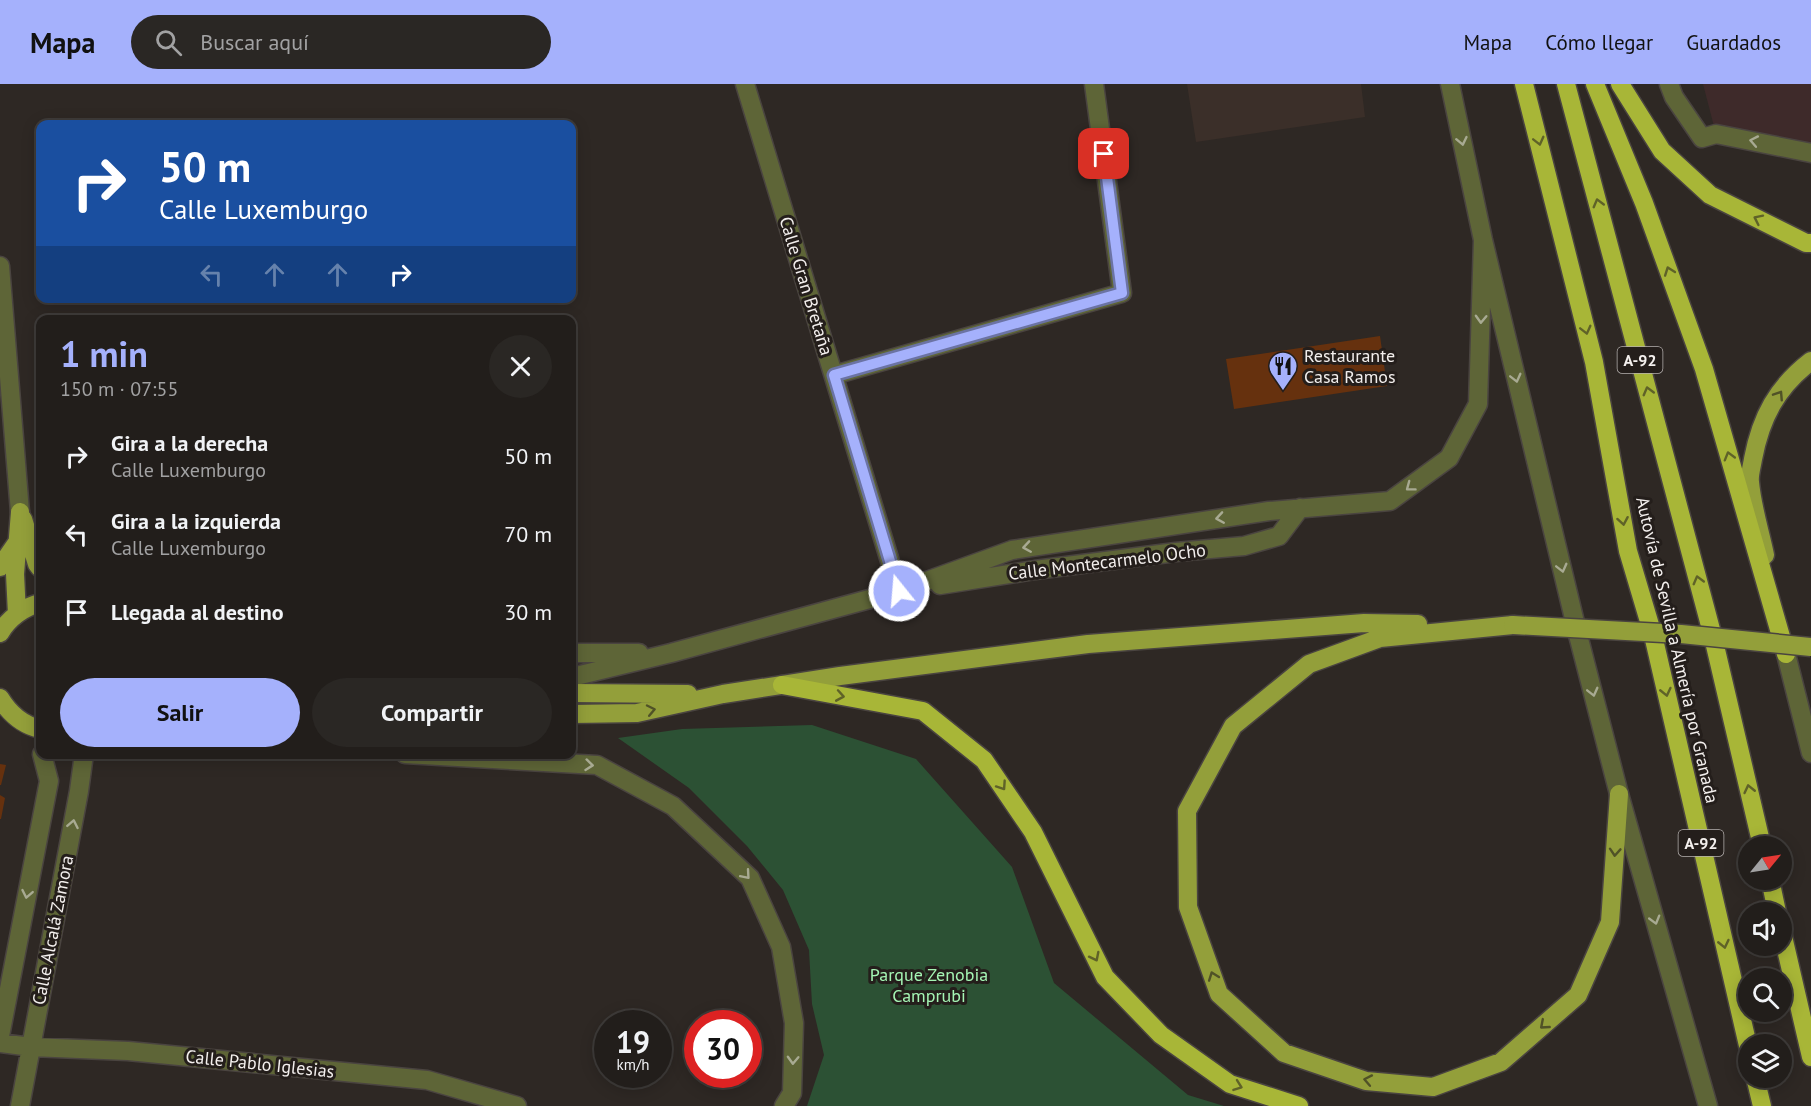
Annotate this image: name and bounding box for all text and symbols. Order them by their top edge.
search box [131,15,551,69]
text: Mapa [30,24,95,61]
icon: search [152,26,185,59]
text: Buscar aquí [200,28,309,56]
text: Mapa [1463,29,1512,56]
text: Cómo llegar [1545,29,1653,56]
text: Guardados [1686,29,1781,56]
pin [1078,128,1129,179]
one-way arrow [1749,135,1759,148]
one-way arrow [1455,136,1468,146]
one-way arrow [1531,136,1544,146]
icon: arrive [1087,137,1120,170]
text: 50 m [159,139,251,194]
icon: right [60,144,138,222]
text: Calle Luxemburgo [159,192,368,226]
one-way arrow [1593,198,1605,209]
street label: Calle Gran Bretaña [774,214,838,358]
one-way arrow [1754,215,1765,226]
icon: left [195,258,228,291]
icon: ahead [258,258,291,291]
icon: ahead [321,258,354,291]
icon: right [384,258,417,291]
one-way arrow [1663,266,1676,277]
one-way arrow [1474,315,1487,324]
one-way arrow [1578,325,1591,335]
text: 1 min [60,330,148,377]
button: close [489,335,552,398]
place label: Restaurante Casa Ramos [1304,344,1396,388]
road number: A-92 [1618,347,1662,373]
restaurant icon: Restaurante Casa Ramos [1267,350,1299,392]
one-way arrow [1509,373,1522,383]
text: 150 m · 07:55 [60,376,178,402]
one-way arrow [1643,387,1656,397]
one-way arrow [1771,391,1783,401]
text: Gira a la derecha [111,429,268,457]
icon: right [60,440,93,473]
text: 50 m [504,442,552,470]
one-way arrow [1724,451,1736,462]
text: Calle Luxemburgo [111,457,266,483]
one-way arrow [1405,480,1416,491]
street label: Autovía de Sevilla a Almería por Granada [1631,494,1724,805]
text: Gira a la izquierda [111,507,281,535]
one-way arrow [1216,512,1225,524]
one-way arrow [1616,517,1628,526]
icon: left [60,518,93,551]
text: 70 m [504,520,552,548]
text: Calle Luxemburgo [111,535,266,561]
street label: Calle Montecarmelo Ocho [1007,538,1207,585]
one-way arrow [1023,541,1032,553]
position arrow [867,559,931,623]
one-way arrow [1555,563,1568,573]
one-way arrow [1693,575,1706,585]
icon: arrive [60,596,93,629]
text: Llegada al destino [111,598,284,626]
text: 30 m [504,598,552,626]
button: Salir [60,678,300,747]
button: Compartir [312,678,552,747]
one-way arrow [1585,686,1598,696]
one-way arrow [1659,687,1672,697]
one-way arrow [835,689,844,701]
one-way arrow [645,704,655,717]
one-way arrow [584,758,593,771]
one-way arrow [995,780,1006,791]
one-way arrow [1743,784,1756,794]
one-way arrow [66,820,79,830]
road number: A-92 [1678,830,1724,856]
north arrow [1738,836,1792,890]
map controls [1738,836,1792,1088]
one-way arrow [1608,848,1621,857]
street label: Calle Alcalá Zamora [27,853,78,1007]
one-way arrow [738,868,749,879]
one-way arrow [21,889,34,899]
button: sound [1738,902,1792,956]
one-way arrow [1648,914,1660,925]
one-way arrow [1717,938,1730,948]
one-way arrow [1088,951,1099,962]
park label: Parque Zenobia Camprubi [870,963,988,1007]
button: search [1738,968,1792,1022]
one-way arrow [1207,971,1220,982]
speed limit sign: 30 [684,1010,762,1088]
one-way arrow [1540,1018,1551,1029]
text: 19 [616,1022,650,1061]
button: layers [1738,1034,1792,1088]
street label: Calle Pablo Iglesias [185,1044,336,1083]
text: km/h [617,1055,649,1074]
one-way arrow [787,1056,799,1065]
one-way arrow [1363,1074,1373,1087]
one-way arrow [1231,1079,1242,1091]

